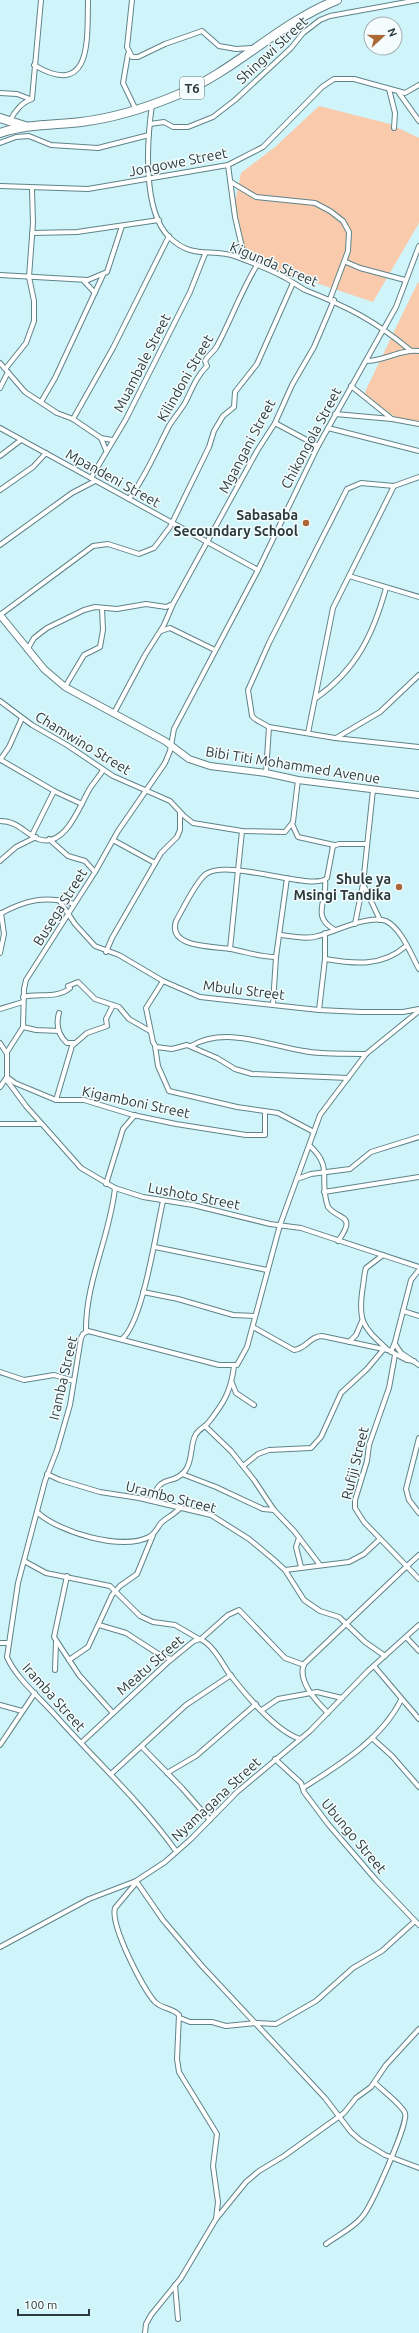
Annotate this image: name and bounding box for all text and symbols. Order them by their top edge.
street label: Shingwi Street [233,13,311,87]
north arrow [363,16,403,56]
text: N [385,26,399,38]
road number: T6 [180,77,204,99]
street label: Jongowe Street [127,144,229,179]
street label: Kigunda Street [228,238,321,290]
street label: Muambale Street [110,311,174,415]
street label: Kilindoni Street [154,331,217,424]
street label: Chikongola Street [278,384,345,491]
street label: Mgangani Street [215,396,279,496]
street label: Mpandeni Street [63,446,163,511]
place label: Sabasaba Secoundary School [174,507,298,539]
marker: Sabasaba Secoundary School [301,518,311,528]
street label: Chamwino Street [32,708,134,778]
street label: Bibi Titi Mohammed Avenue [204,743,382,787]
street label: Busega Street [30,865,90,949]
place label: Shule ya Msingi Tandika [294,871,391,903]
marker: Shule ya Msingi Tandika [394,882,404,892]
street label: Mbulu Street [202,977,286,1003]
street label: Kigamboni Street [81,1083,192,1121]
street label: Lushoto Street [147,1179,242,1213]
street label: Iramba Street [46,1334,81,1422]
street label: Rufiji Street [338,1424,372,1501]
street label: Urambo Street [124,1478,218,1516]
street label: Meatu Street [113,1631,187,1698]
street label: Iramba Street [19,1660,89,1735]
street label: Nyamagana Street [168,1753,264,1844]
street label: Ubungo Street [318,1796,390,1877]
scale bar [18,2291,89,2317]
text: 100 m [24,2298,57,2311]

